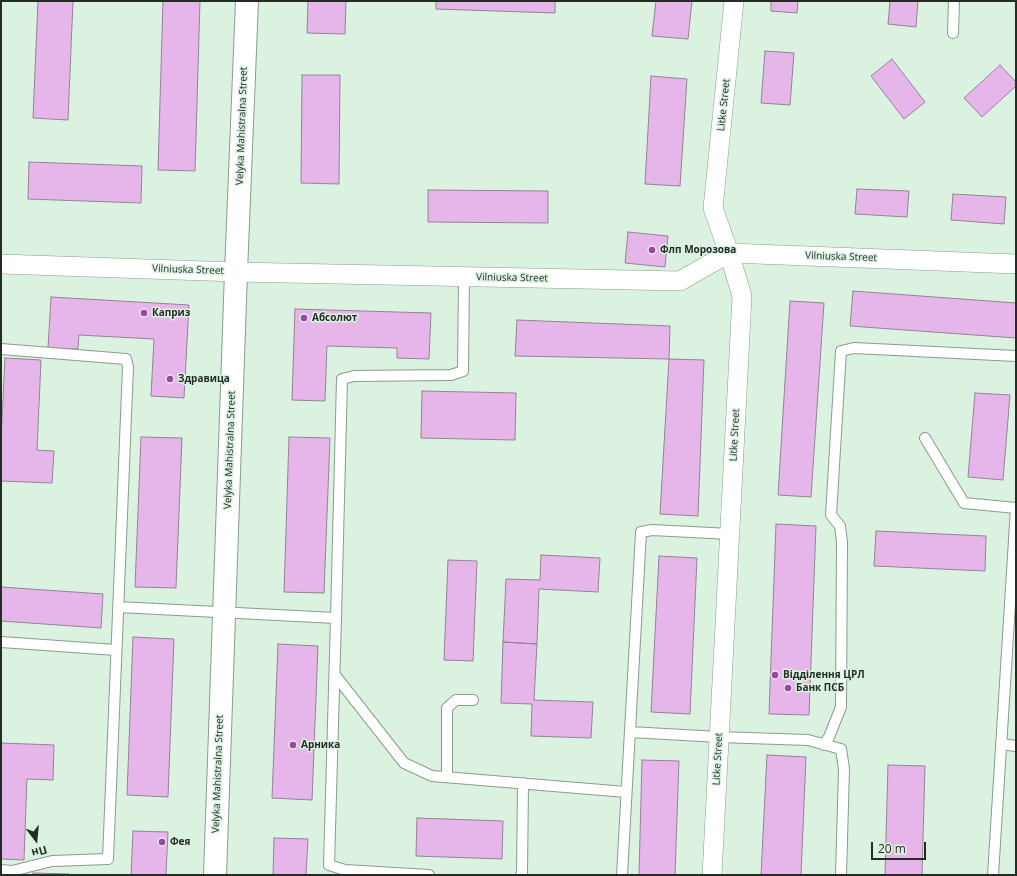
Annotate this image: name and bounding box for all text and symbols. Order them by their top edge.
street label: Velyka Mahistralna Street [234,67,250,185]
street label: Litke Street [715,78,733,132]
place label: Флп Морозова [660,244,736,256]
marker: Флп Морозова [647,245,657,255]
street label: Vilniuska Street [805,250,877,264]
street label: Vilniuska Street [152,263,224,277]
street label: Vilniuska Street [476,271,548,285]
place label: Каприз [152,307,190,319]
marker: Каприз [139,308,149,318]
place label: Абсолют [312,312,357,324]
marker: Абсолют [299,313,309,323]
place label: Здравица [178,373,230,385]
marker: Здравица [165,374,175,384]
street label: Velyka Mahistralna Street [222,391,238,509]
street label: Litke Street [728,408,742,462]
place label: Відділення ЦРЛ [783,669,865,681]
marker: Відділення ЦРЛ [770,670,780,680]
place label: Банк ПСБ [796,682,844,694]
marker: Банк ПСБ [783,683,793,693]
street label: Velyka Mahistralna Street [210,715,226,833]
street label: Litke Street [711,732,725,786]
place label: Арника [301,739,340,751]
marker: Арника [288,740,298,750]
north arrow [16,820,56,860]
scale bar [873,834,928,860]
place label: Фея [170,836,190,848]
marker: Фея [157,837,167,847]
text: 20 m [878,840,906,857]
text: Пн [30,843,49,861]

